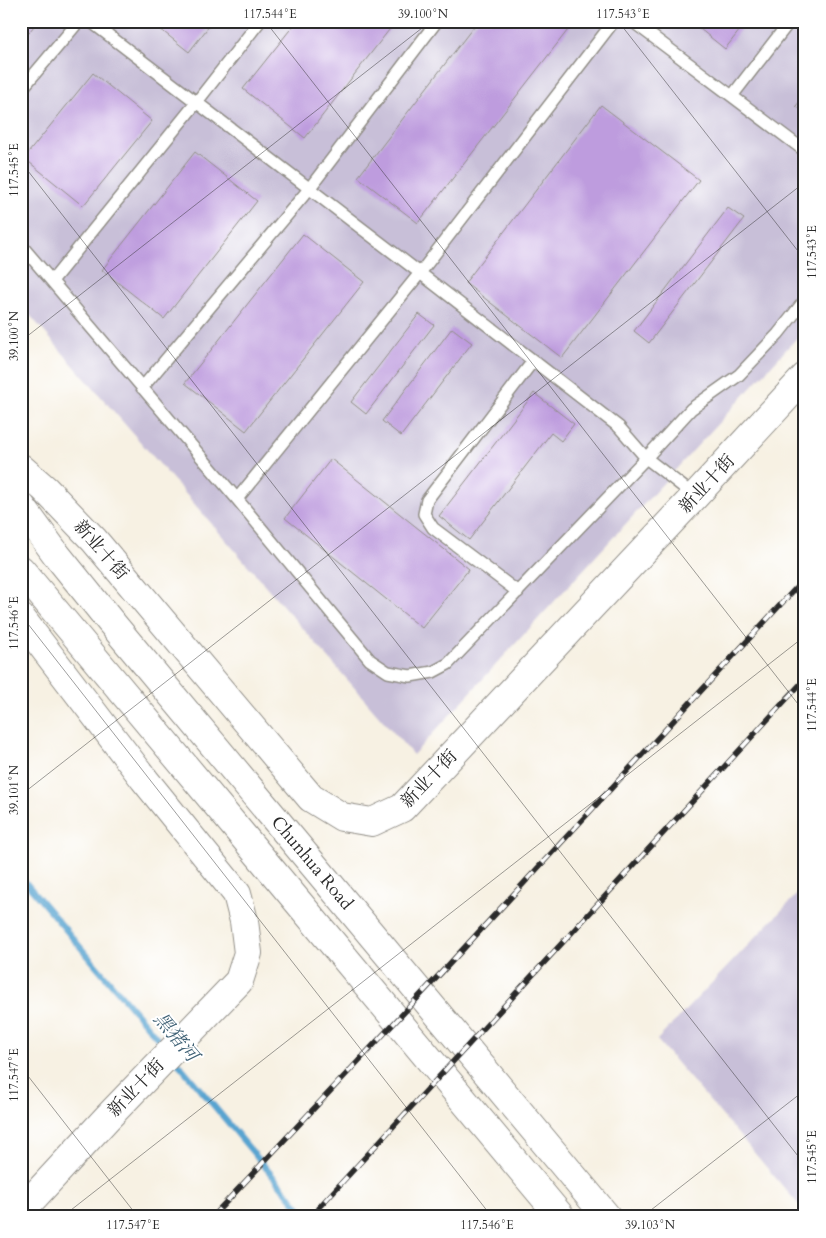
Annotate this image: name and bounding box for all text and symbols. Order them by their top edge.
text: 117.544°E [243,6,297,22]
text: 39.100°N [398,6,449,22]
text: 117.543°E [596,6,650,22]
text: 117.545°E [6,143,22,197]
text: 117.543°E [804,225,820,279]
text: 39.100°N [6,310,22,361]
street label: 新业十街 [673,449,741,519]
street label: 新业十街 [68,515,134,585]
text: 117.546°E [6,596,22,650]
text: 117.544°E [804,678,820,732]
street label: 新业十街 [395,744,463,814]
text: 39.101°N [6,764,22,815]
street label: Chunhua Road [265,811,359,916]
water label: 黑猪河 [148,1007,206,1069]
text: 117.547°E [6,1048,22,1102]
street label: 新业十街 [102,1053,170,1123]
text: 117.545°E [804,1130,820,1184]
text: 117.547°E [106,1217,160,1233]
text: 117.546°E [460,1217,514,1233]
text: 39.103°N [625,1217,676,1233]

